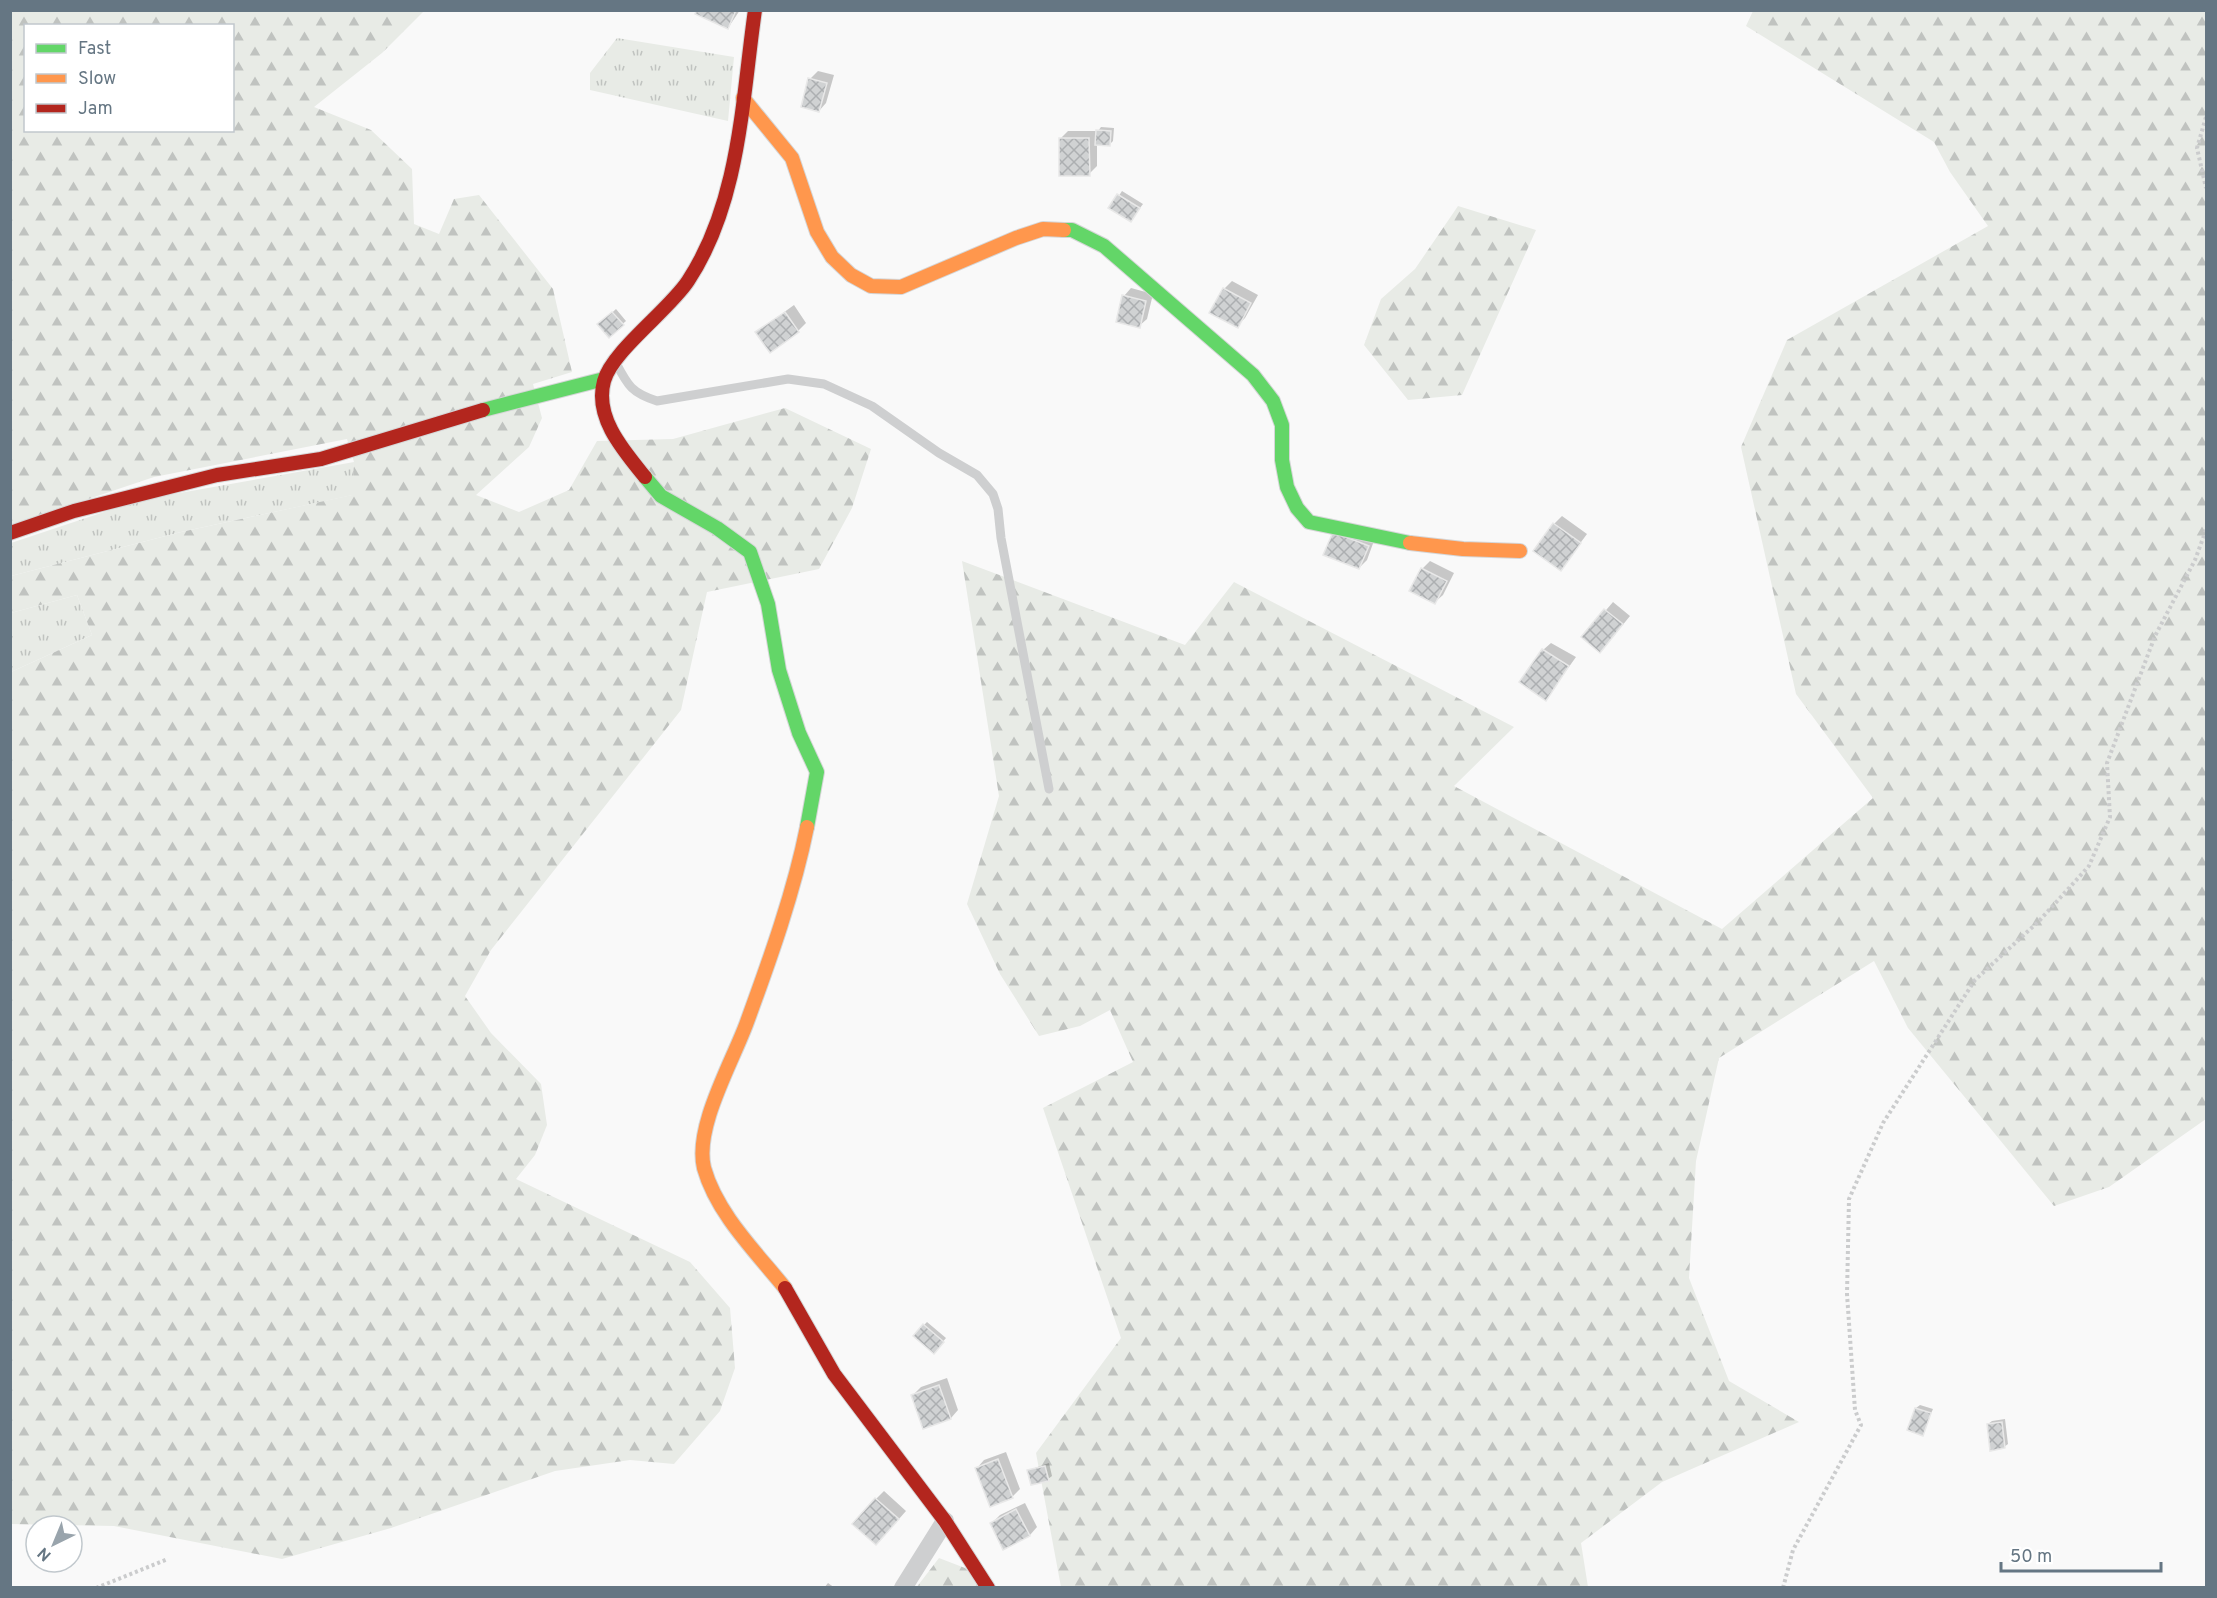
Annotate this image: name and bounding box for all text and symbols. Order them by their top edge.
legend [24,24,234,132]
text: Fast [78,38,111,61]
text: Slow [78,68,116,91]
text: Jam [78,98,113,121]
north arrow [24,1514,84,1574]
scale bar [2001,1535,2162,1573]
text: N [34,1542,56,1565]
text: 50 m [2010,1546,2052,1569]

